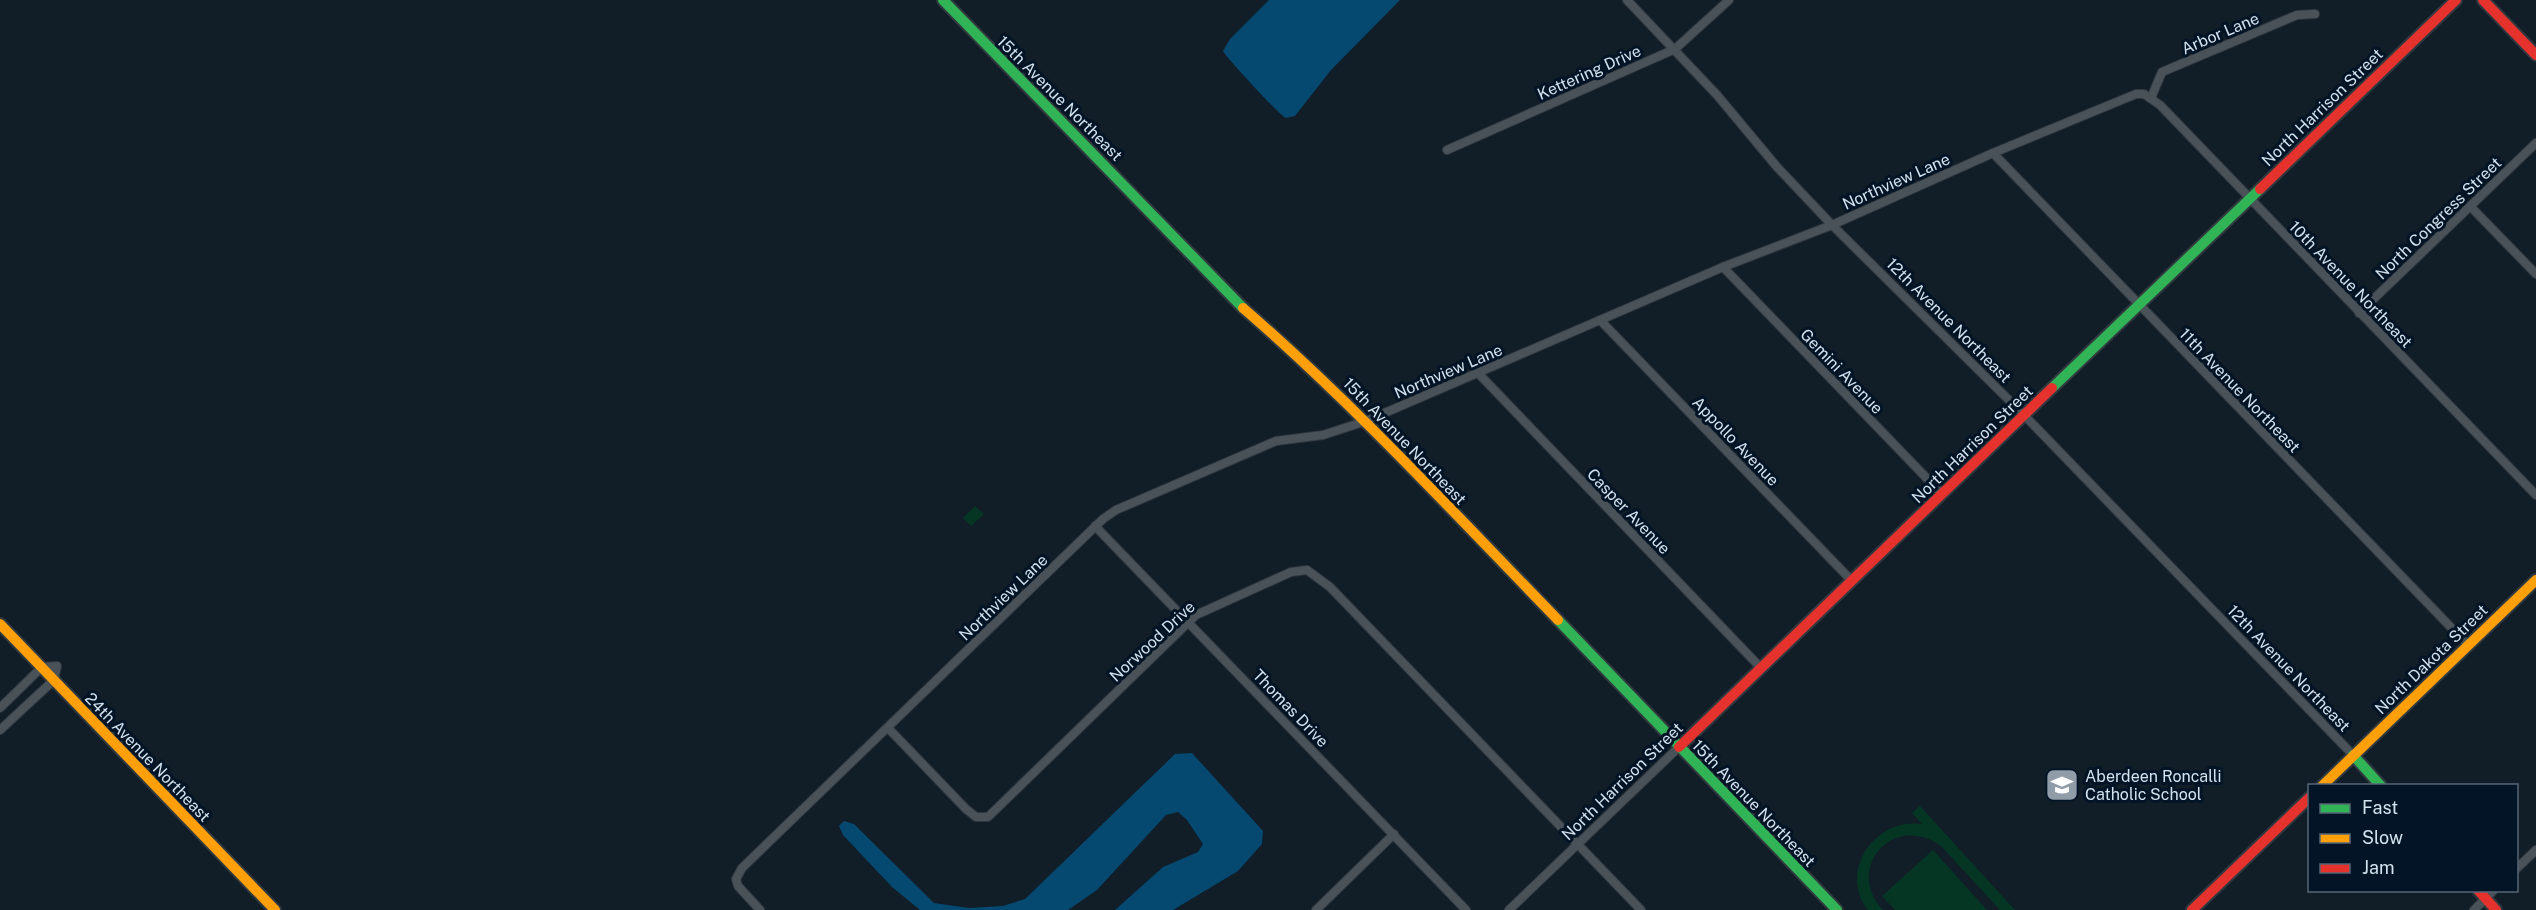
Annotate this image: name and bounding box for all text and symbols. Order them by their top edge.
street label: Arbor Lane [2179,9,2262,58]
street label: 15th Avenue Northeast [993,32,1126,165]
street label: Kettering Drive [1534,41,1644,104]
street label: North Harrison Street [2258,45,2387,170]
street label: Northview Lane [1840,149,1953,214]
street label: North Congress Street [2372,153,2505,283]
street label: 10th Avenue Northeast [2285,217,2416,352]
street label: 12th Avenue Northeast [1882,254,2015,387]
street label: 11th Avenue Northeast [2175,324,2304,456]
street label: Gemini Avenue [1796,325,1887,418]
street label: Northview Lane [1391,340,1505,403]
street label: 15th Avenue Northeast [1339,374,1470,509]
street label: North Harrison Street [1908,382,2037,507]
street label: Appollo Avenue [1688,393,1783,490]
street label: Casper Avenue [1583,465,1674,558]
street label: Northview Lane [955,550,1052,644]
street label: Norwood Drive [1106,597,1199,686]
street label: 12th Avenue Northeast [2223,601,2354,736]
street label: North Dakota Street [2371,601,2492,718]
street label: Thomas Drive [1249,666,1332,751]
street label: 24th Avenue Northeast [81,689,214,826]
street label: North Harrison Street [1558,719,1687,844]
street label: 15th Avenue Northeast [1688,736,1819,871]
school or university icon: Aberdeen Roncalli Catholic School [2044,767,2080,803]
place label: Aberdeen Roncalli Catholic School [2085,767,2222,804]
legend [2308,784,2518,892]
text: Fast [2362,797,2398,818]
text: Slow [2362,827,2403,848]
text: Jam [2362,857,2395,878]

